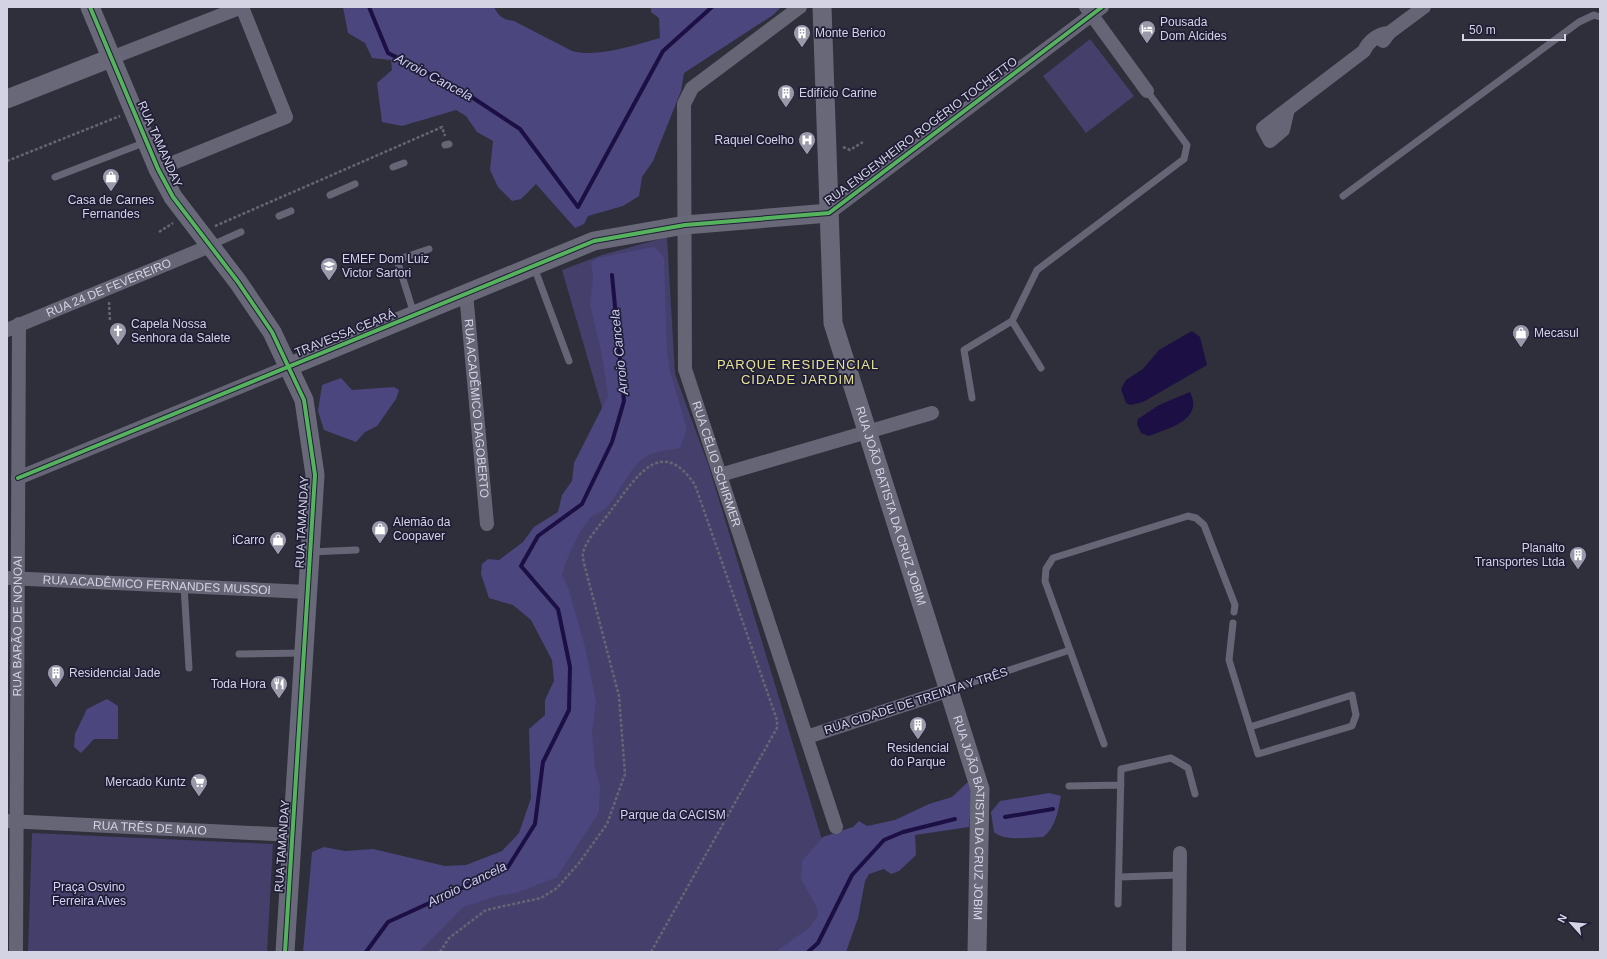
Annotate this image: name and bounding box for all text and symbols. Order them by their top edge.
place label: Pousada Dom Alcides [1160,15,1227,43]
scale bar [1463,16,1565,42]
hotel icon: Pousada Dom Alcides [1137,19,1157,44]
building icon: Monte Berico [792,23,812,48]
text: 50 m [1469,23,1496,37]
place label: Monte Berico [815,26,886,40]
water label: Arroio Cancela [392,50,475,104]
street label: RUA ENGENHEIRO ROGÉRIO TOCHETTO [821,53,1020,208]
building icon: Edifício Carine [776,83,796,108]
place label: Edifício Carine [799,86,877,100]
street label: RUA TAMANDAY [135,99,185,189]
hospital icon: Raquel Coelho [797,130,817,155]
place label: Raquel Coelho [715,133,794,147]
shop icon: Casa de Carnes Fernandes [101,167,121,192]
place label: Casa de Carnes Fernandes [68,193,154,221]
place label: EMEF Dom Luiz Victor Sartori [342,252,429,280]
street label: RUA 24 DE FEVEREIRO [44,256,173,320]
school or university icon: EMEF Dom Luiz Victor Sartori [319,256,339,281]
street label: TRAVESSA CEARÁ [292,306,397,360]
water label: Arroio Cancela [607,308,631,397]
place label: Capela Nossa Senhora da Salete [131,317,231,345]
street label: RUA ACADÊMICO DAGOBERTO [461,318,492,499]
church icon: Capela Nossa Senhora da Salete [108,321,128,346]
shop icon: Mecasul [1511,323,1531,348]
place label: Mecasul [1534,326,1579,340]
district label: PARQUE RESIDENCIAL CIDADE JARDIM [717,357,879,387]
street label: RUA CÉLIO SCHIRMER [689,399,744,529]
street label: RUA JOÃO BATISTA DA CRUZ JOBIM [853,405,929,607]
street label: RUA TAMANDAY [293,475,311,569]
place label: Alemão da Coopaver [393,515,451,543]
shop icon: Alemão da Coopaver [370,519,390,544]
shop icon: iCarro [268,530,288,555]
place label: iCarro [232,533,265,547]
place label: Planalto Transportes Ltda [1475,541,1565,569]
building icon: Planalto Transportes Ltda [1568,545,1588,570]
street label: RUA BARÃO DE NONOAI [10,556,25,696]
street label: RUA ACADÊMICO FERNANDES MUSSOI [42,573,271,597]
building icon: Residencial Jade [46,663,66,688]
street label: RUA CIDADE DE TREINTA Y TRÊS [822,664,1010,737]
place label: Residencial Jade [69,666,161,680]
restaurant icon: Toda Hora [269,674,289,699]
place label: Toda Hora [211,677,266,691]
street label: RUA JOÃO BATISTA DA CRUZ JOBIM [950,714,988,920]
building icon: Residencial do Parque [908,715,928,740]
place label: Residencial do Parque [887,741,949,769]
supermarket icon: Mercado Kuntz [189,772,209,797]
place label: Mercado Kuntz [105,775,186,789]
street label: RUA TAMANDAY [272,799,292,893]
park label: Parque da CACISM [620,808,726,822]
street label: RUA TRÊS DE MAIO [93,818,207,838]
water label: Arroio Cancela [424,858,509,910]
park label: Praça Osvino Ferreira Alves [52,880,126,908]
north arrow [1551,903,1591,943]
text: N [1555,912,1569,925]

